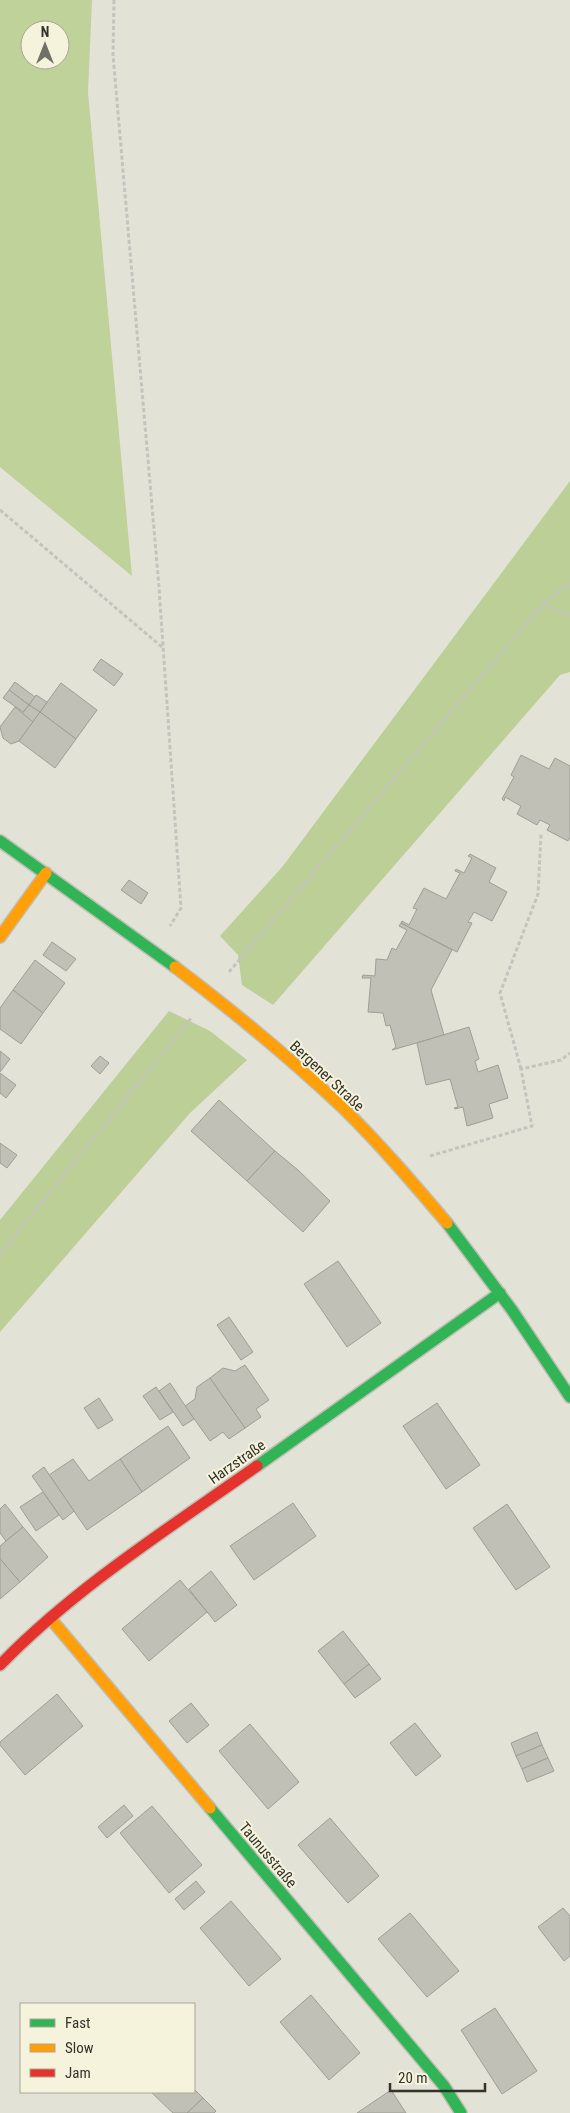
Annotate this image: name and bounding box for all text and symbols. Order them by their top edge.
north arrow [20,20,70,70]
text: N [41,24,49,40]
street label: Bergener Straße [286,1037,368,1115]
street label: Harzstraße [205,1436,269,1488]
street label: Taunusstraße [235,1818,301,1892]
legend [20,2003,195,2093]
text: Fast [65,2014,90,2032]
text: Slow [65,2039,94,2057]
scale bar [390,2060,485,2092]
text: Jam [65,2064,91,2082]
text: 20 m [398,2069,428,2087]

